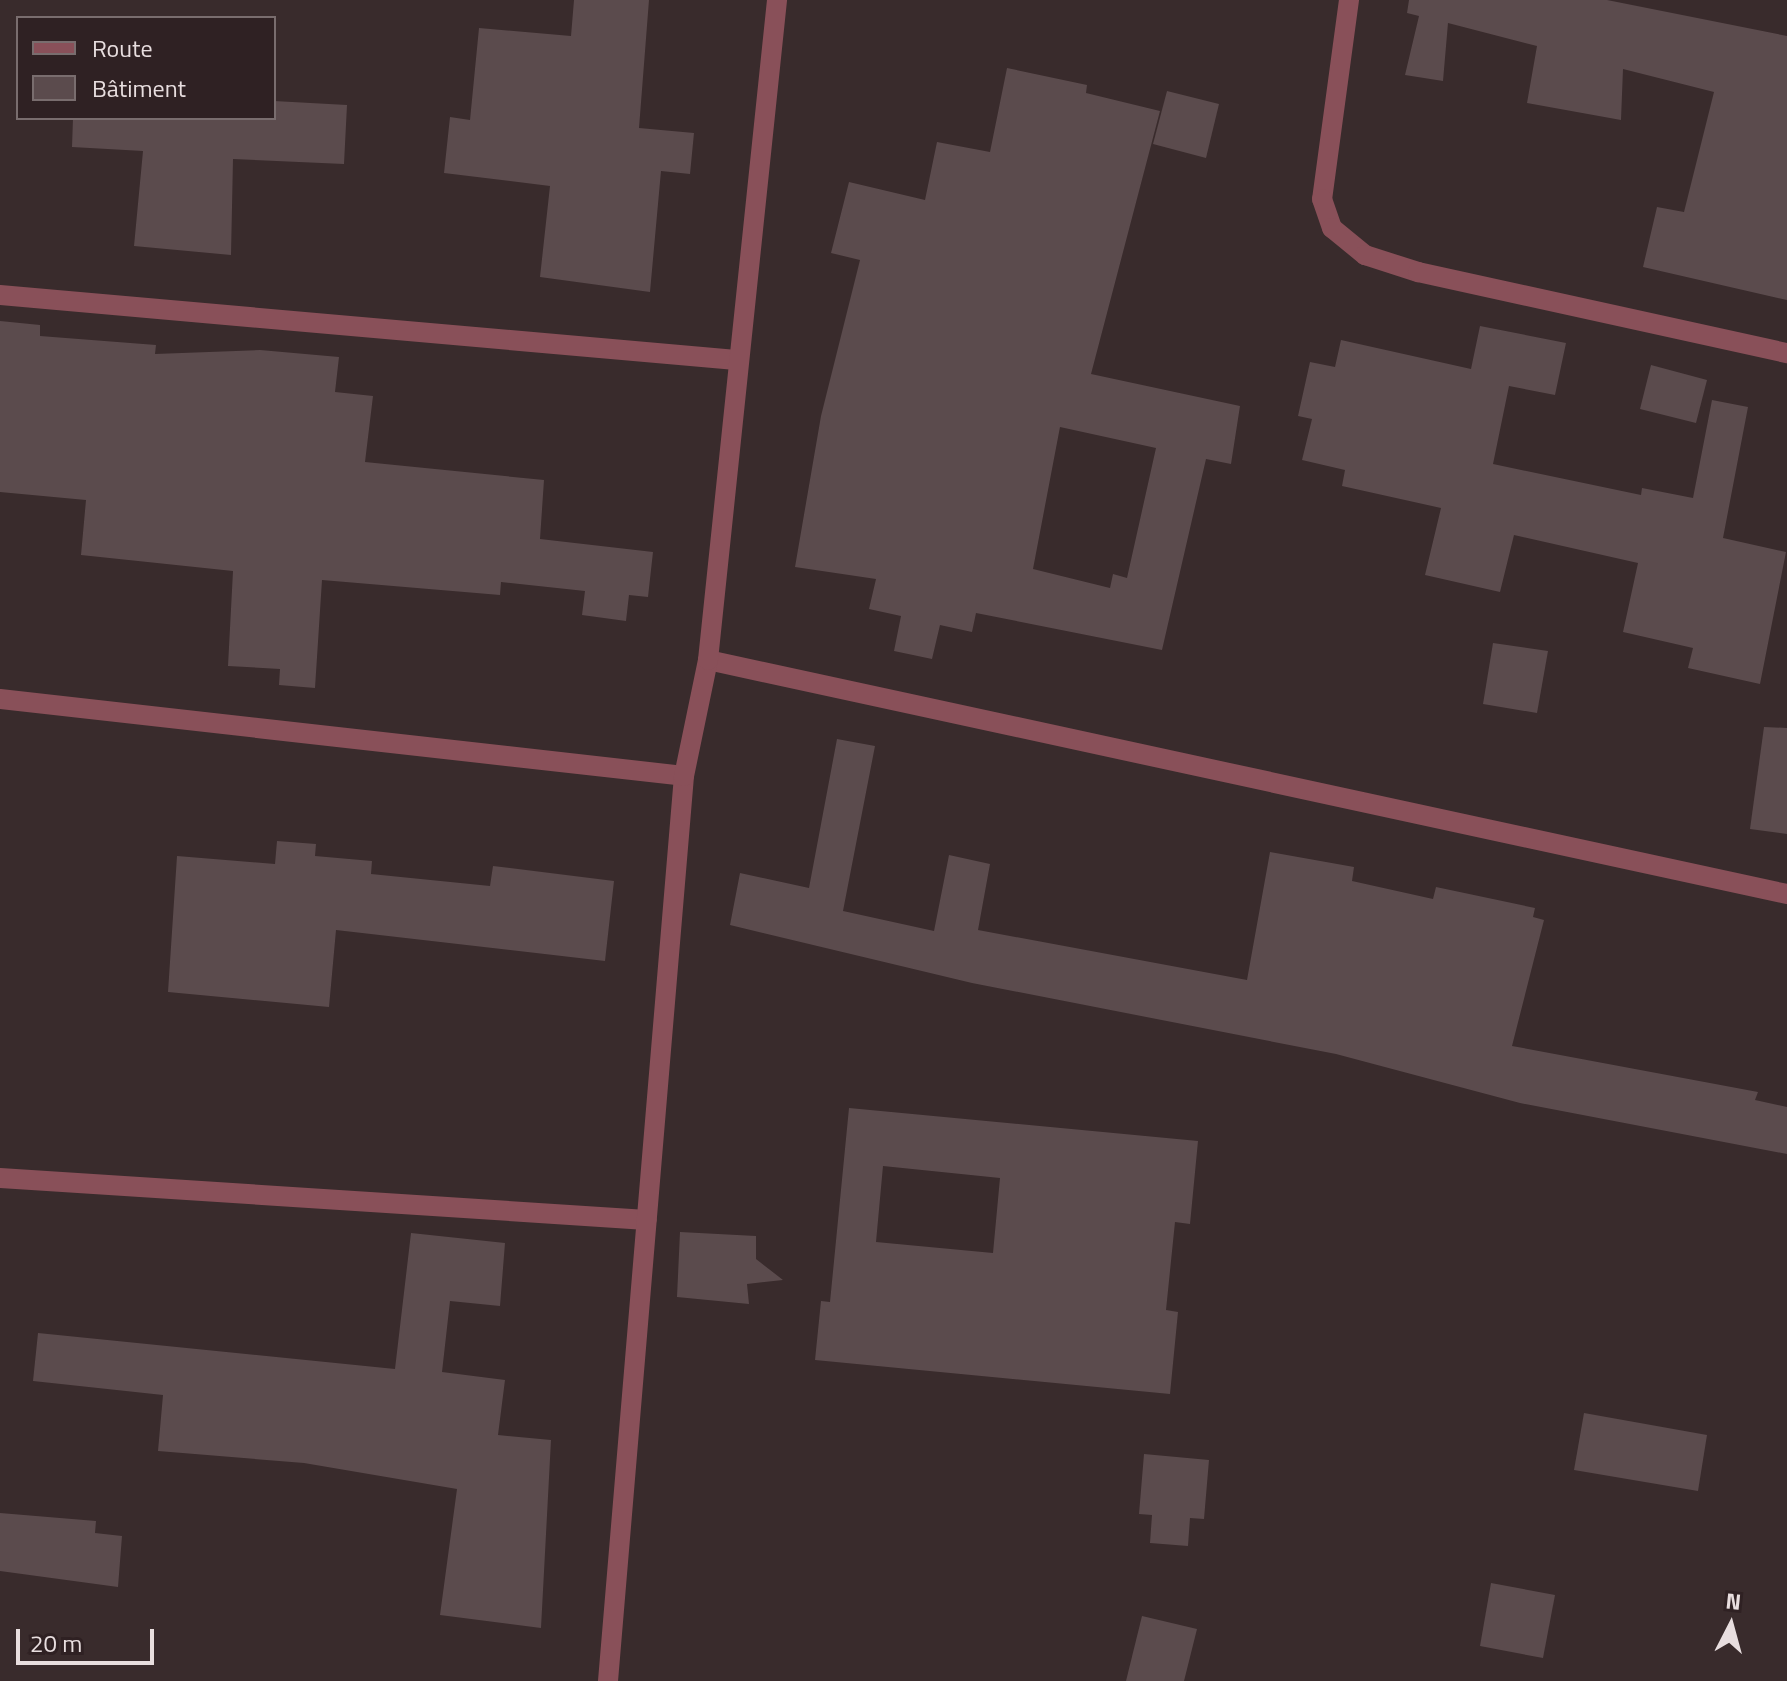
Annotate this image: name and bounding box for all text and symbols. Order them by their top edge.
legend [16,16,276,120]
text: Route [92,30,153,66]
text: Bâtiment [92,70,186,106]
text: N [1724,1583,1743,1619]
north arrow [1691,1585,1771,1665]
scale bar [20,1613,158,1663]
text: 20 m [30,1625,82,1661]

